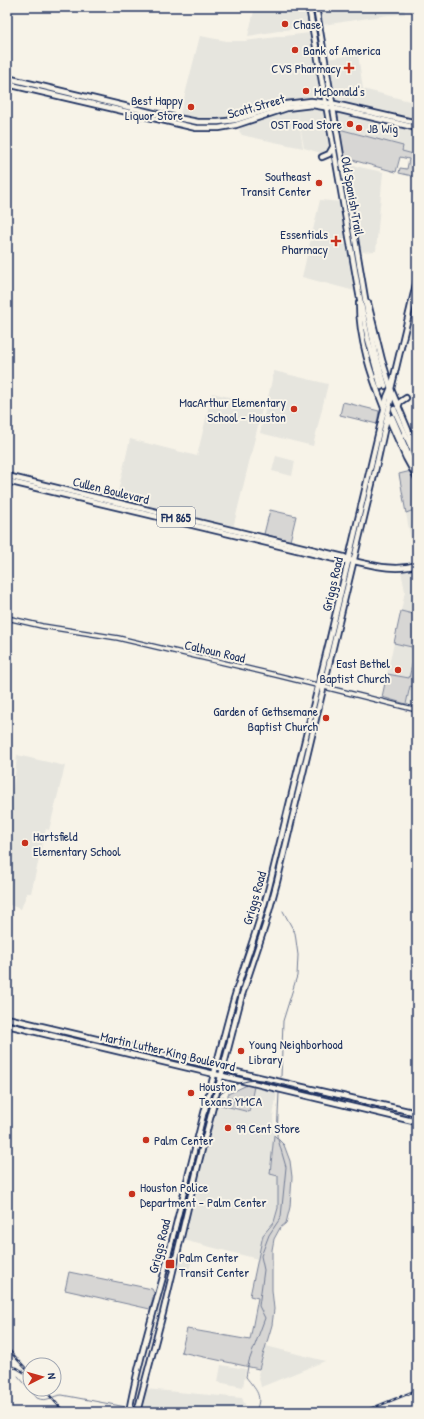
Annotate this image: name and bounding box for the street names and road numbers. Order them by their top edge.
street label: Scott Street [225,89,287,123]
street label: Old Spanish Trail [337,155,369,238]
street label: Cullen Boulevard [71,472,151,508]
road number: FM 865 [157,507,195,527]
street label: Griggs Road [317,555,347,613]
street label: Calhoun Road [183,635,247,667]
street label: Griggs Road [238,869,270,927]
street label: Martin Luther King Boulevard [99,1027,237,1075]
street label: Griggs Road [144,1217,174,1275]

